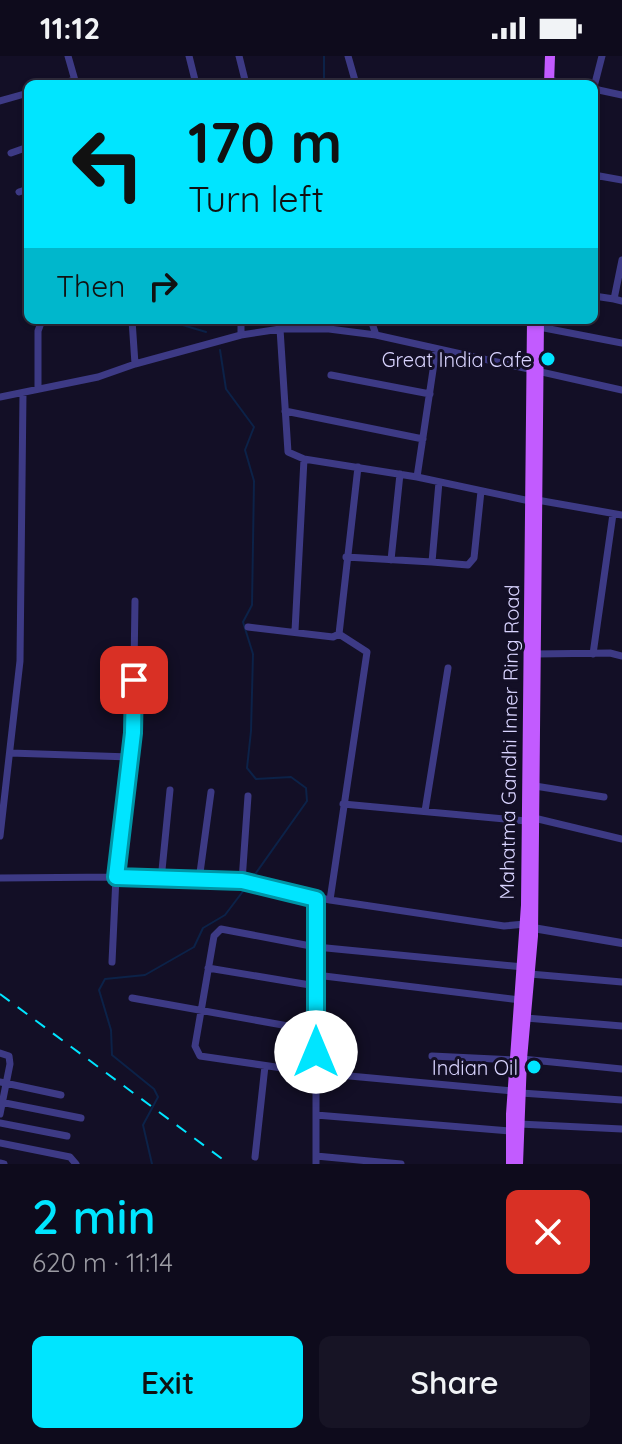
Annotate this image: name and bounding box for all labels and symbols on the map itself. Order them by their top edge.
place label: Great India Cafe [382,347,532,372]
marker: Great India Cafe [539,350,557,368]
street label: Mahatma Gandhi Inner Ring Road [494,584,524,900]
pin [100,646,168,714]
position arrow [274,1010,358,1094]
place label: Indian Oil [432,1055,518,1080]
marker: Indian Oil [525,1058,543,1076]

